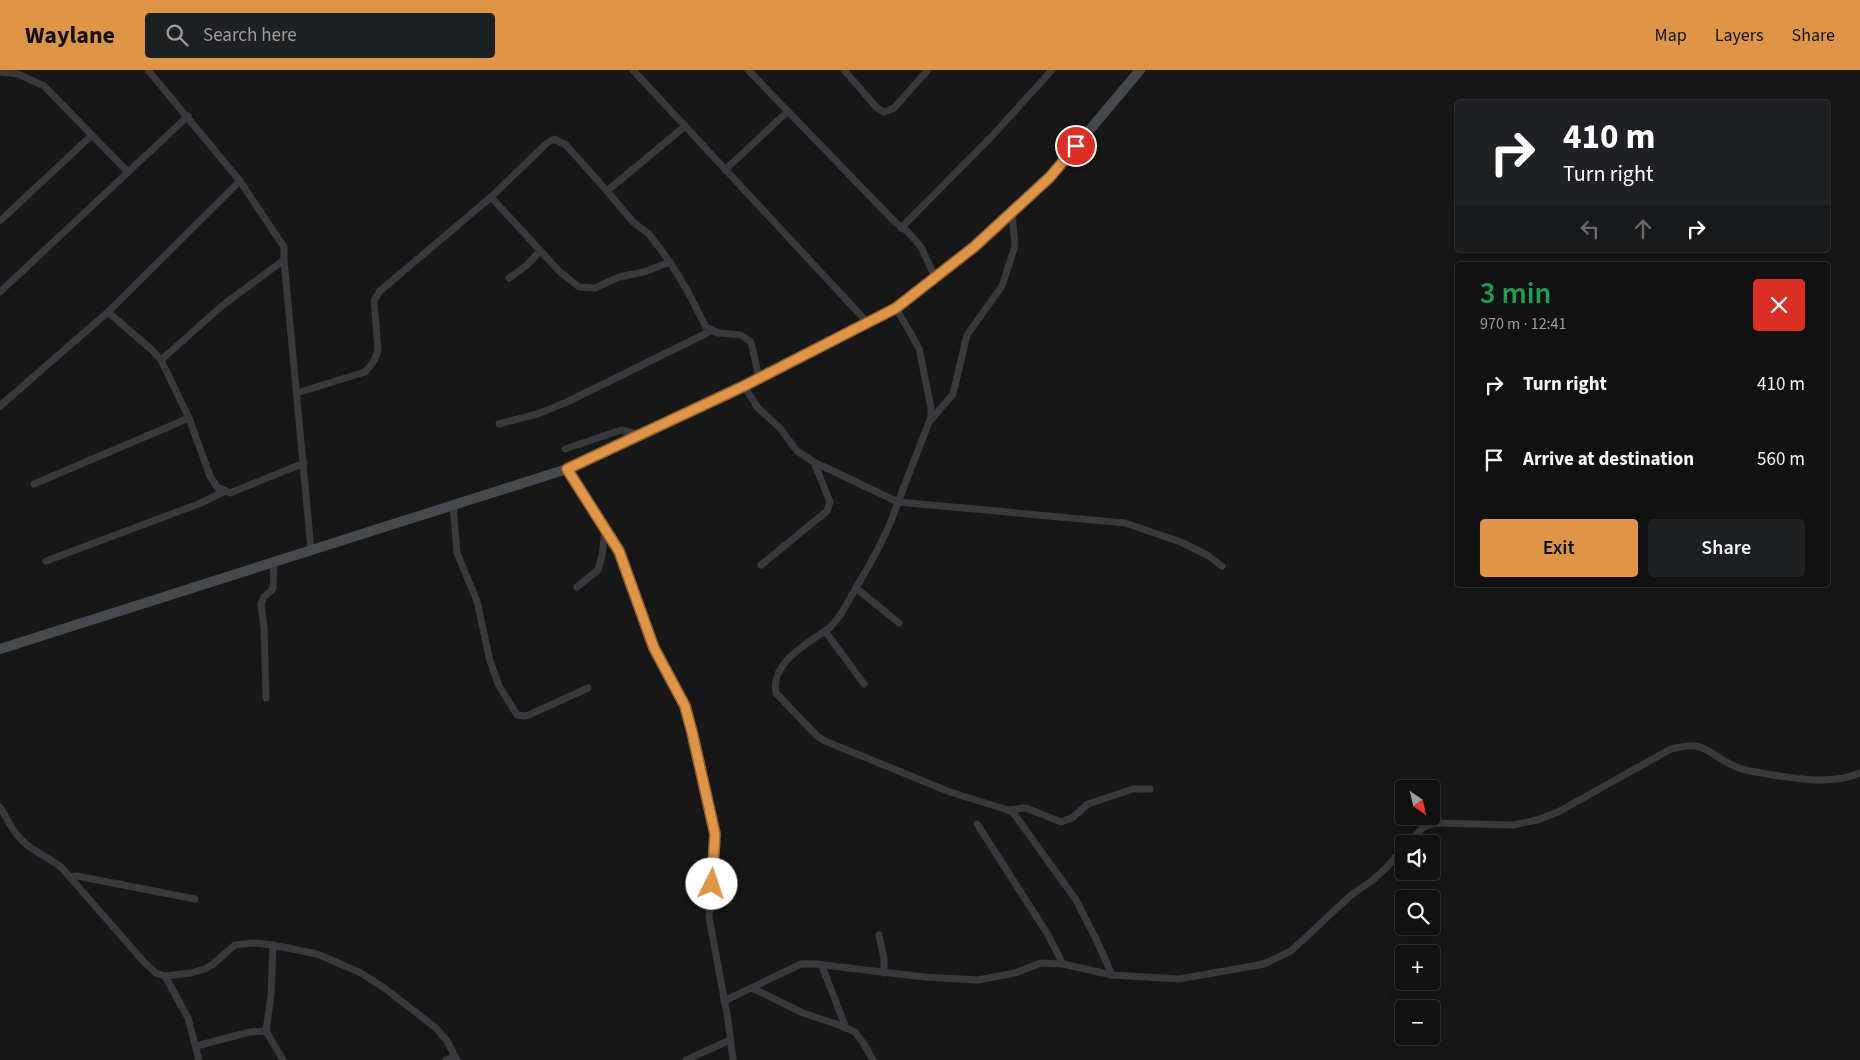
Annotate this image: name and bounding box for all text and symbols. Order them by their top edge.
search box [145,13,495,58]
text: Waylane [25,18,115,53]
icon: search [163,21,191,49]
text: Search here [203,22,297,49]
text: Map [1655,23,1687,48]
text: Layers [1715,23,1764,48]
text: Share [1792,23,1835,48]
text: 410 m [1563,112,1655,162]
icon: right [1480,120,1545,185]
pin [1055,125,1097,167]
icon: arrive [1062,132,1090,160]
text: Turn right [1563,158,1653,190]
icon: left [1576,215,1604,243]
icon: ahead [1629,215,1657,243]
icon: right [1682,215,1710,243]
text: 3 min [1480,272,1551,315]
button: close [1753,279,1805,331]
text: 970 m · 12:41 [1480,313,1567,335]
icon: right [1480,371,1508,399]
text: Turn right [1523,371,1607,398]
text: 410 m [1757,371,1805,398]
icon: arrive [1480,446,1508,474]
text: Arrive at destination [1523,446,1694,473]
text: 560 m [1757,446,1805,473]
button: Exit [1480,519,1638,577]
button: Share [1648,519,1805,577]
north arrow [1395,780,1440,825]
map controls [1395,780,1440,1045]
button: sound [1395,835,1440,880]
position arrow [685,857,737,909]
button: search [1395,890,1440,935]
button: + [1395,945,1440,990]
button: − [1395,1000,1440,1045]

